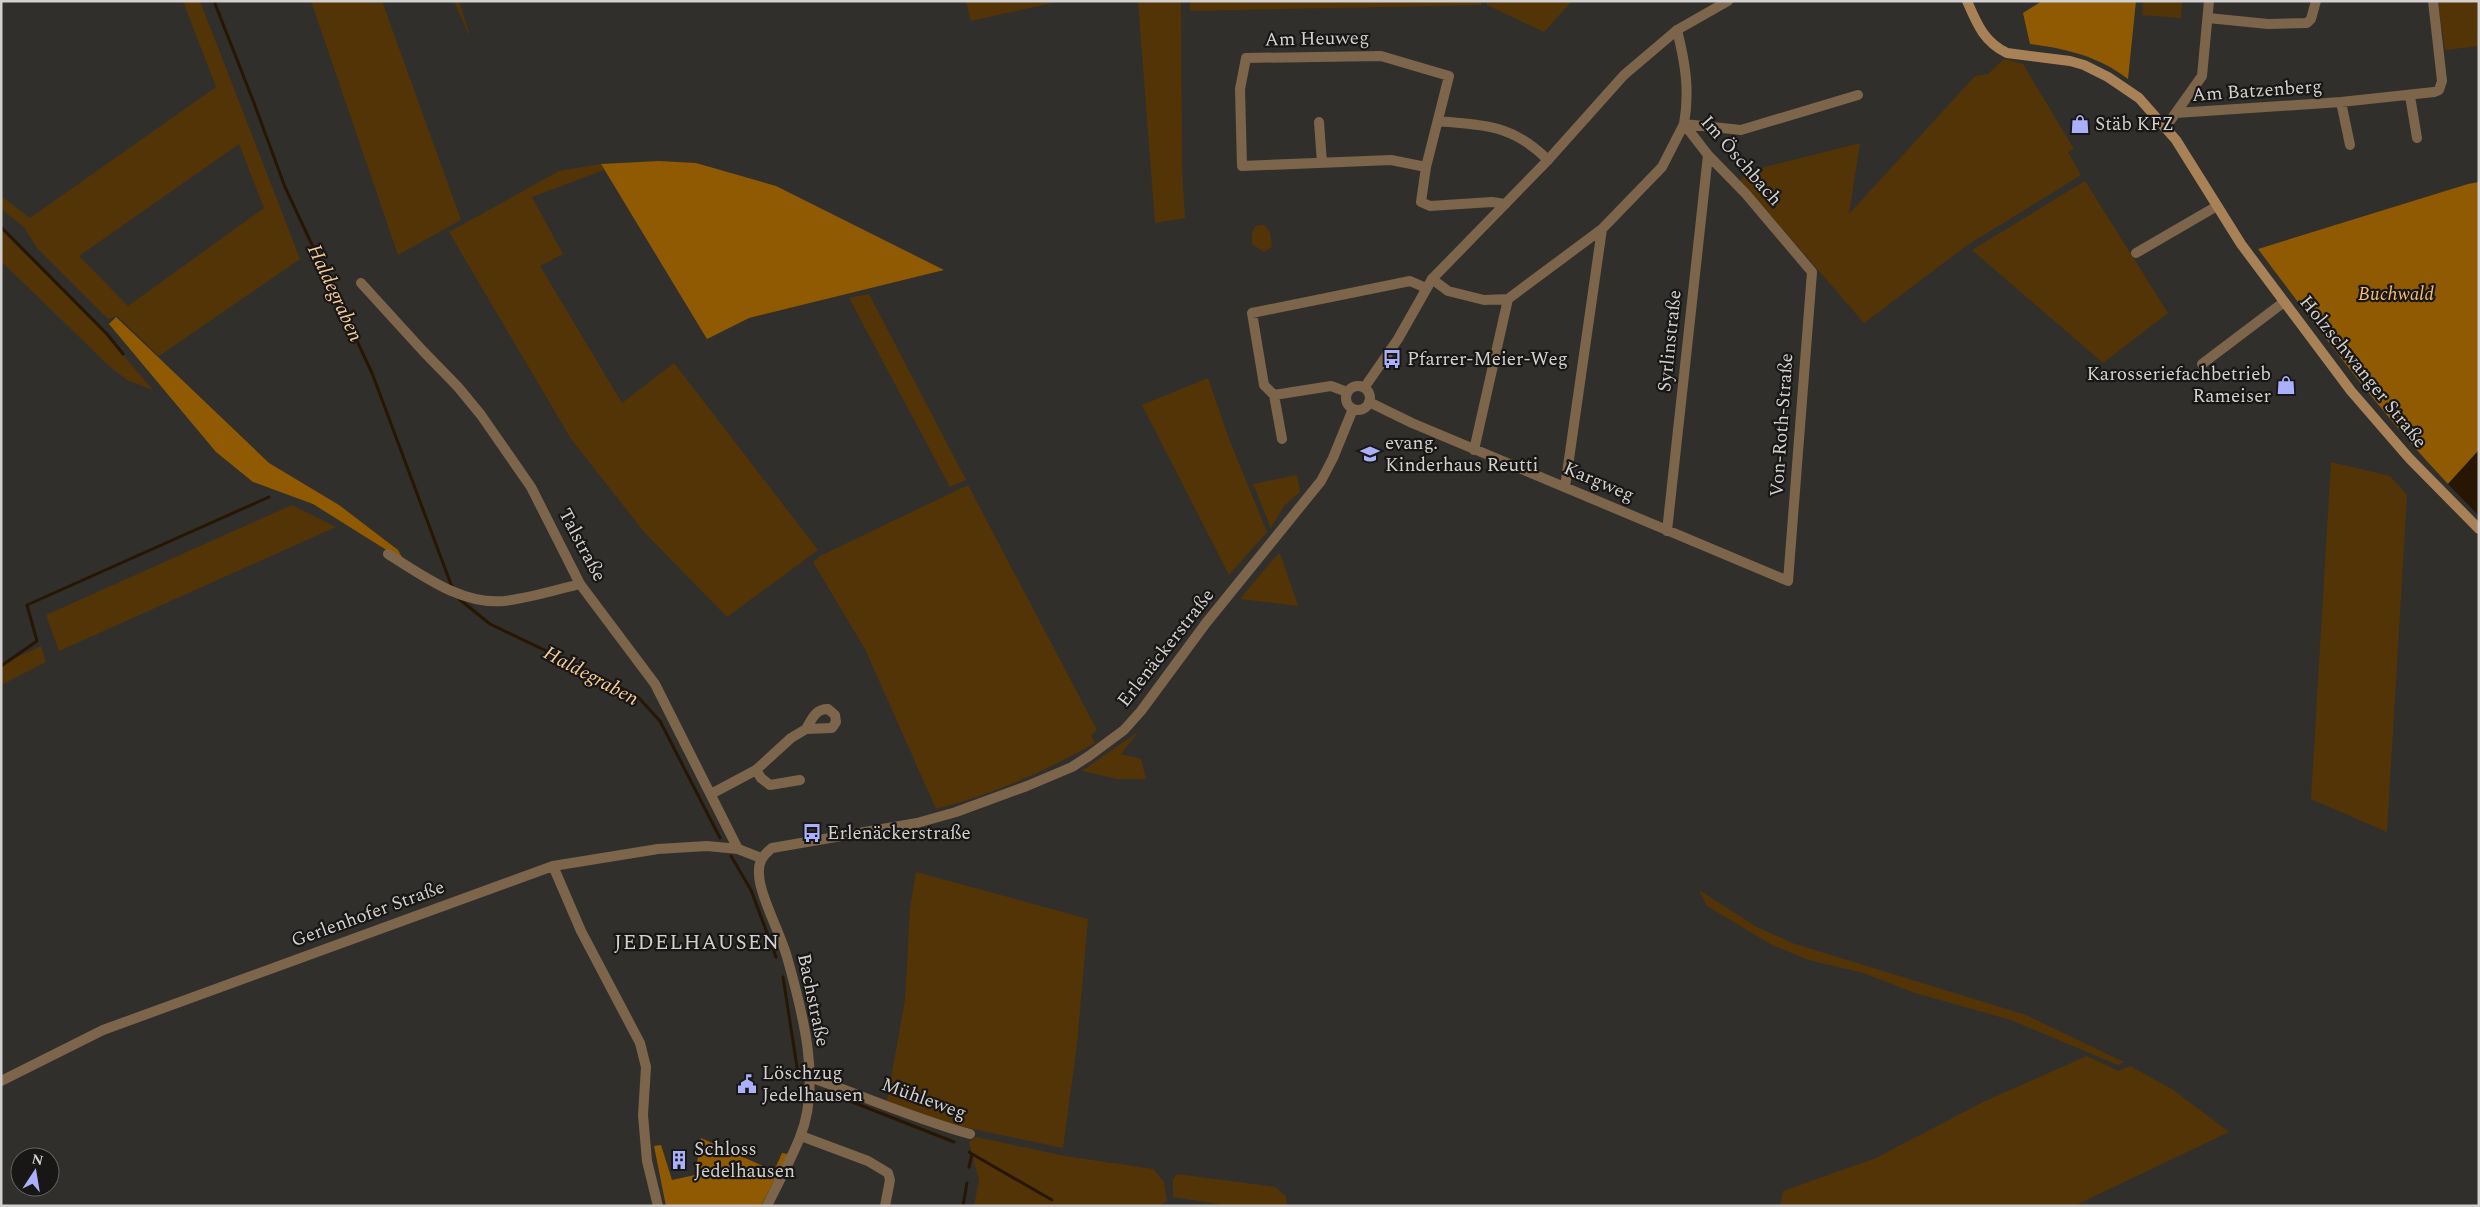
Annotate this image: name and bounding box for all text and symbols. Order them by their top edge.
street label: Am Heuweg [1265,24,1369,54]
street label: Am Batzenberg [2191,72,2323,110]
street label: Im Öschbach [1693,109,1789,213]
place label: Stäb KFZ [2095,110,2174,139]
shop icon: Stäb KFZ [2069,113,2091,135]
water label: Haldegraben [299,239,371,347]
park label: Buchwald [2358,280,2434,309]
street label: Syrlinstraße [1650,289,1690,393]
street label: Holzschwanger Straße [2292,289,2434,455]
place label: Pfarrer-Meier-Weg [1407,345,1568,374]
bus stop icon: Pfarrer-Meier-Weg [1381,348,1403,370]
street label: Von-Roth-Straße [1763,352,1801,498]
place label: Karosseriefachbetrieb Rameiser [2087,360,2271,411]
shop icon: Karosseriefachbetrieb Rameiser [2275,374,2297,396]
place label: evang. Kinderhaus Reutti [1385,429,1539,480]
school or university icon: evang. Kinderhaus Reutti [1359,443,1381,465]
street label: Kargweg [1559,454,1639,510]
street label: Talstraße [551,503,613,587]
street label: Erlenäckerstraße [1110,582,1222,714]
water label: Haldegraben [538,638,644,714]
place label: Erlenäckerstraße [827,819,971,848]
bus stop icon: Erlenäckerstraße [801,822,823,844]
street label: Gerlenhofer Straße [287,873,449,955]
district label: JEDELHAUSEN [614,927,780,959]
street label: Bachstraße [789,951,837,1049]
place label: Löschzug Jedelhausen [762,1059,863,1110]
street label: Mühleweg [877,1070,971,1128]
public building icon: Löschzug Jedelhausen [736,1073,758,1095]
place label: Schloss Jedelhausen [694,1135,795,1186]
north arrow [10,1147,60,1197]
text: N [30,1148,45,1171]
building icon: Schloss Jedelhausen [668,1149,690,1171]

